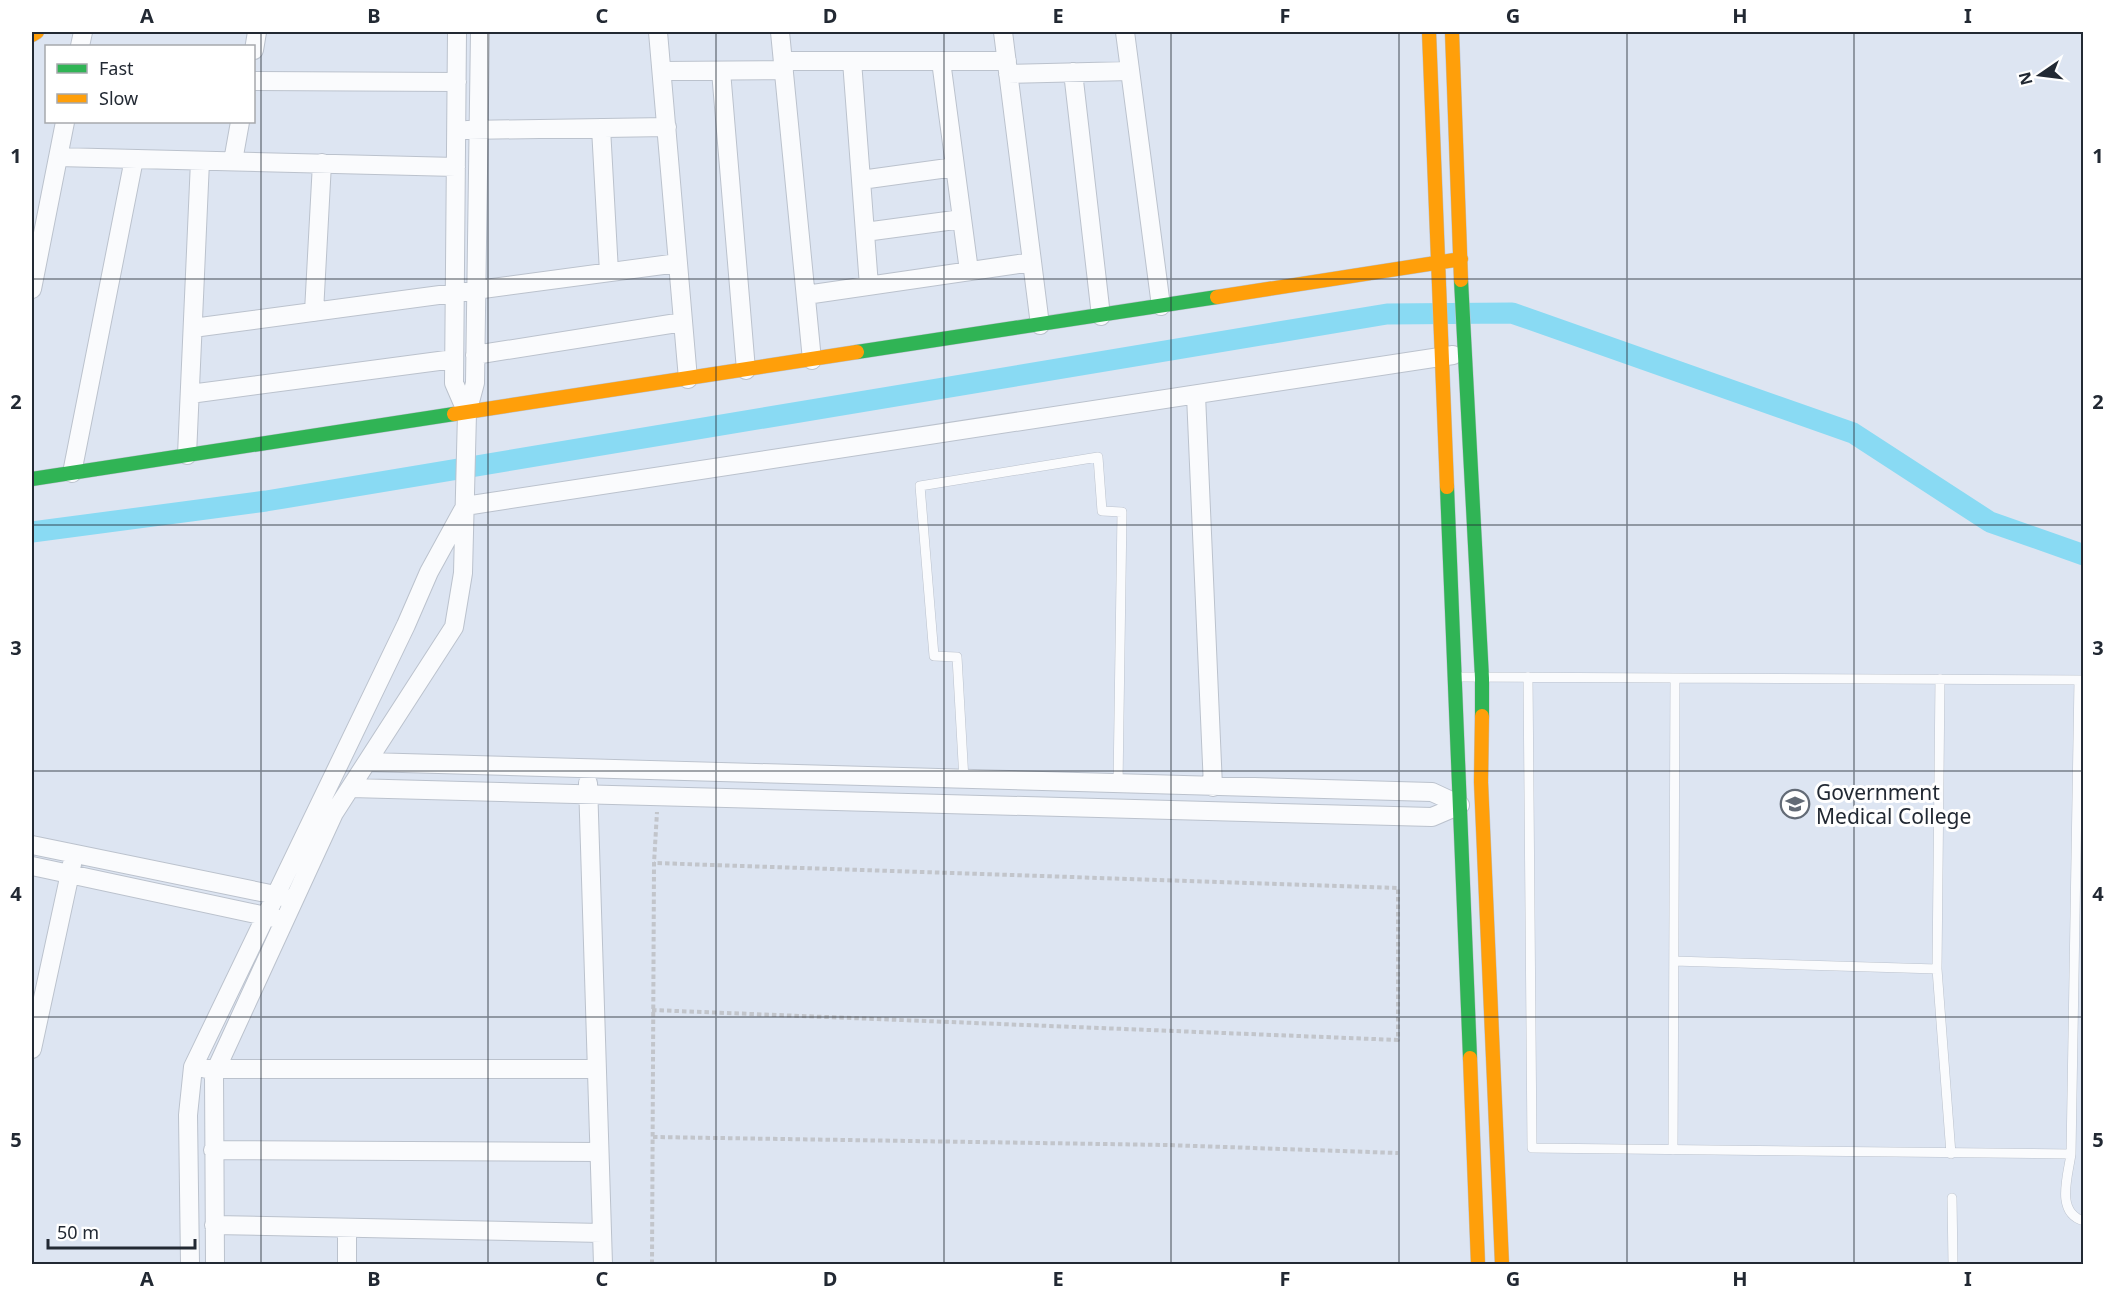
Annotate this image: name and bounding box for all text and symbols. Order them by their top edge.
text: A [140,2,154,29]
text: B [367,2,381,29]
text: C [596,2,609,29]
text: D [823,2,837,29]
text: E [1052,2,1064,29]
text: F [1280,2,1290,29]
text: G [1506,2,1520,29]
text: H [1732,2,1748,29]
text: I [1964,2,1972,29]
legend [45,45,255,123]
north arrow [2010,45,2070,105]
text: Fast [99,56,134,80]
text: N [2013,70,2038,88]
text: Slow [99,86,138,110]
text: 1 [10,142,22,169]
text: 1 [2092,142,2104,169]
text: 2 [10,388,22,415]
text: 2 [2092,388,2104,415]
text: 3 [10,634,22,661]
text: 3 [2092,634,2104,661]
place label: Government Medical College [1816,778,1971,830]
school or university icon: Government Medical College [1779,788,1811,820]
text: 4 [10,880,22,907]
text: 4 [2092,880,2104,907]
text: 5 [10,1126,22,1153]
text: 5 [2092,1126,2104,1153]
scale bar [48,1212,195,1250]
text: 50 m [57,1220,99,1244]
text: A [140,1265,154,1292]
text: B [367,1265,381,1292]
text: C [596,1265,609,1292]
text: D [823,1265,837,1292]
text: E [1052,1265,1064,1292]
text: F [1280,1265,1290,1292]
text: G [1506,1265,1520,1292]
text: H [1732,1265,1748,1292]
text: I [1964,1265,1972,1292]

